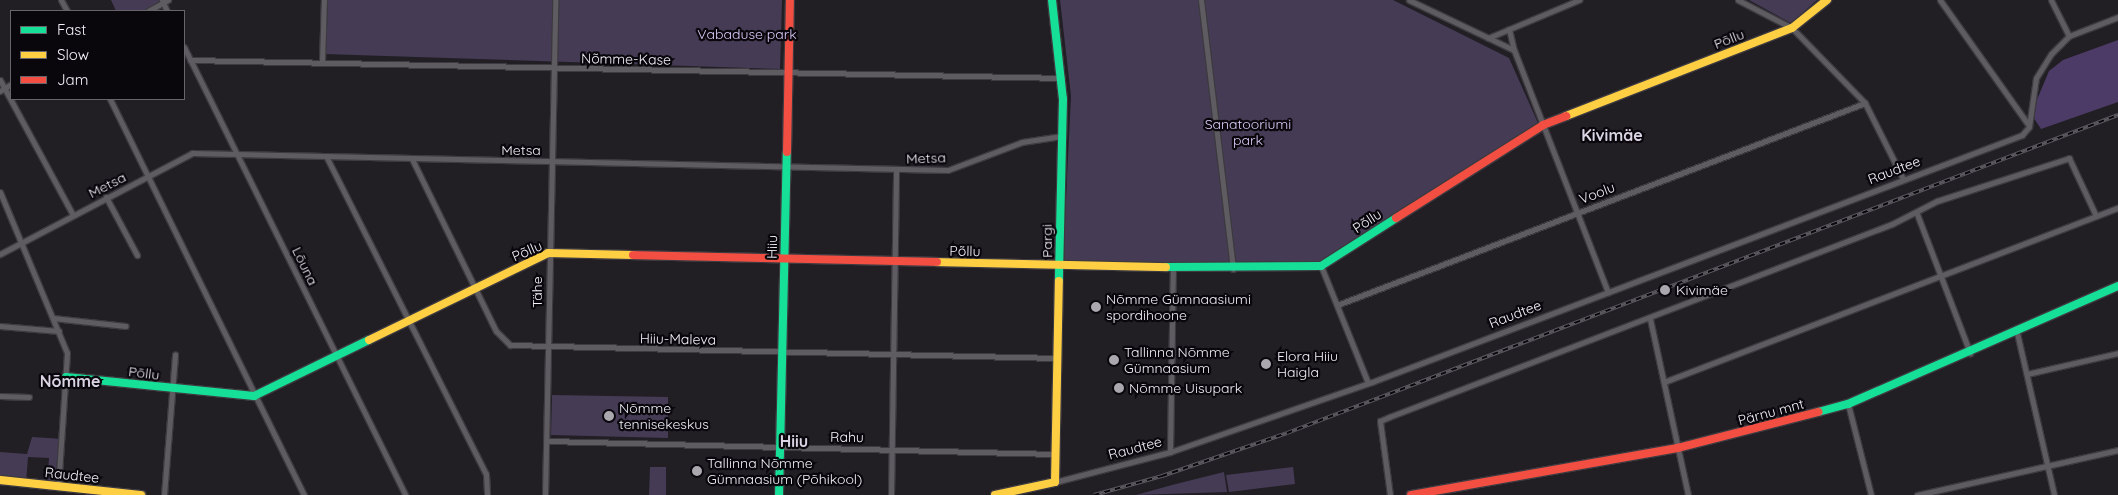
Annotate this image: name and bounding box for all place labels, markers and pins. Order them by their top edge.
place label: Kivimäe [1676,282,1728,298]
marker: Kivimäe [1658,283,1672,297]
place label: Nõmme Gümnaasiumi spordihoone [1106,291,1251,324]
marker: Nõmme Gümnaasiumi spordihoone [1090,301,1102,313]
place label: Tallinna Nõmme Gümnaasium [1124,344,1230,377]
place label: Elora Hiiu Haigla [1277,348,1338,381]
marker: Tallinna Nõmme Gümnaasium [1108,354,1120,366]
marker: Elora Hiiu Haigla [1259,357,1273,371]
place label: Nõmme Uisupark [1129,380,1242,396]
marker: Nõmme Uisupark [1113,382,1125,394]
place label: Nõmme tennisekeskus [619,400,709,432]
marker: Nõmme tennisekeskus [603,410,615,422]
place label: Tallinna Nõmme Gümnaasium (Põhikool) [707,455,862,488]
marker: Tallinna Nõmme Gümnaasium (Põhikool) [691,465,703,477]

